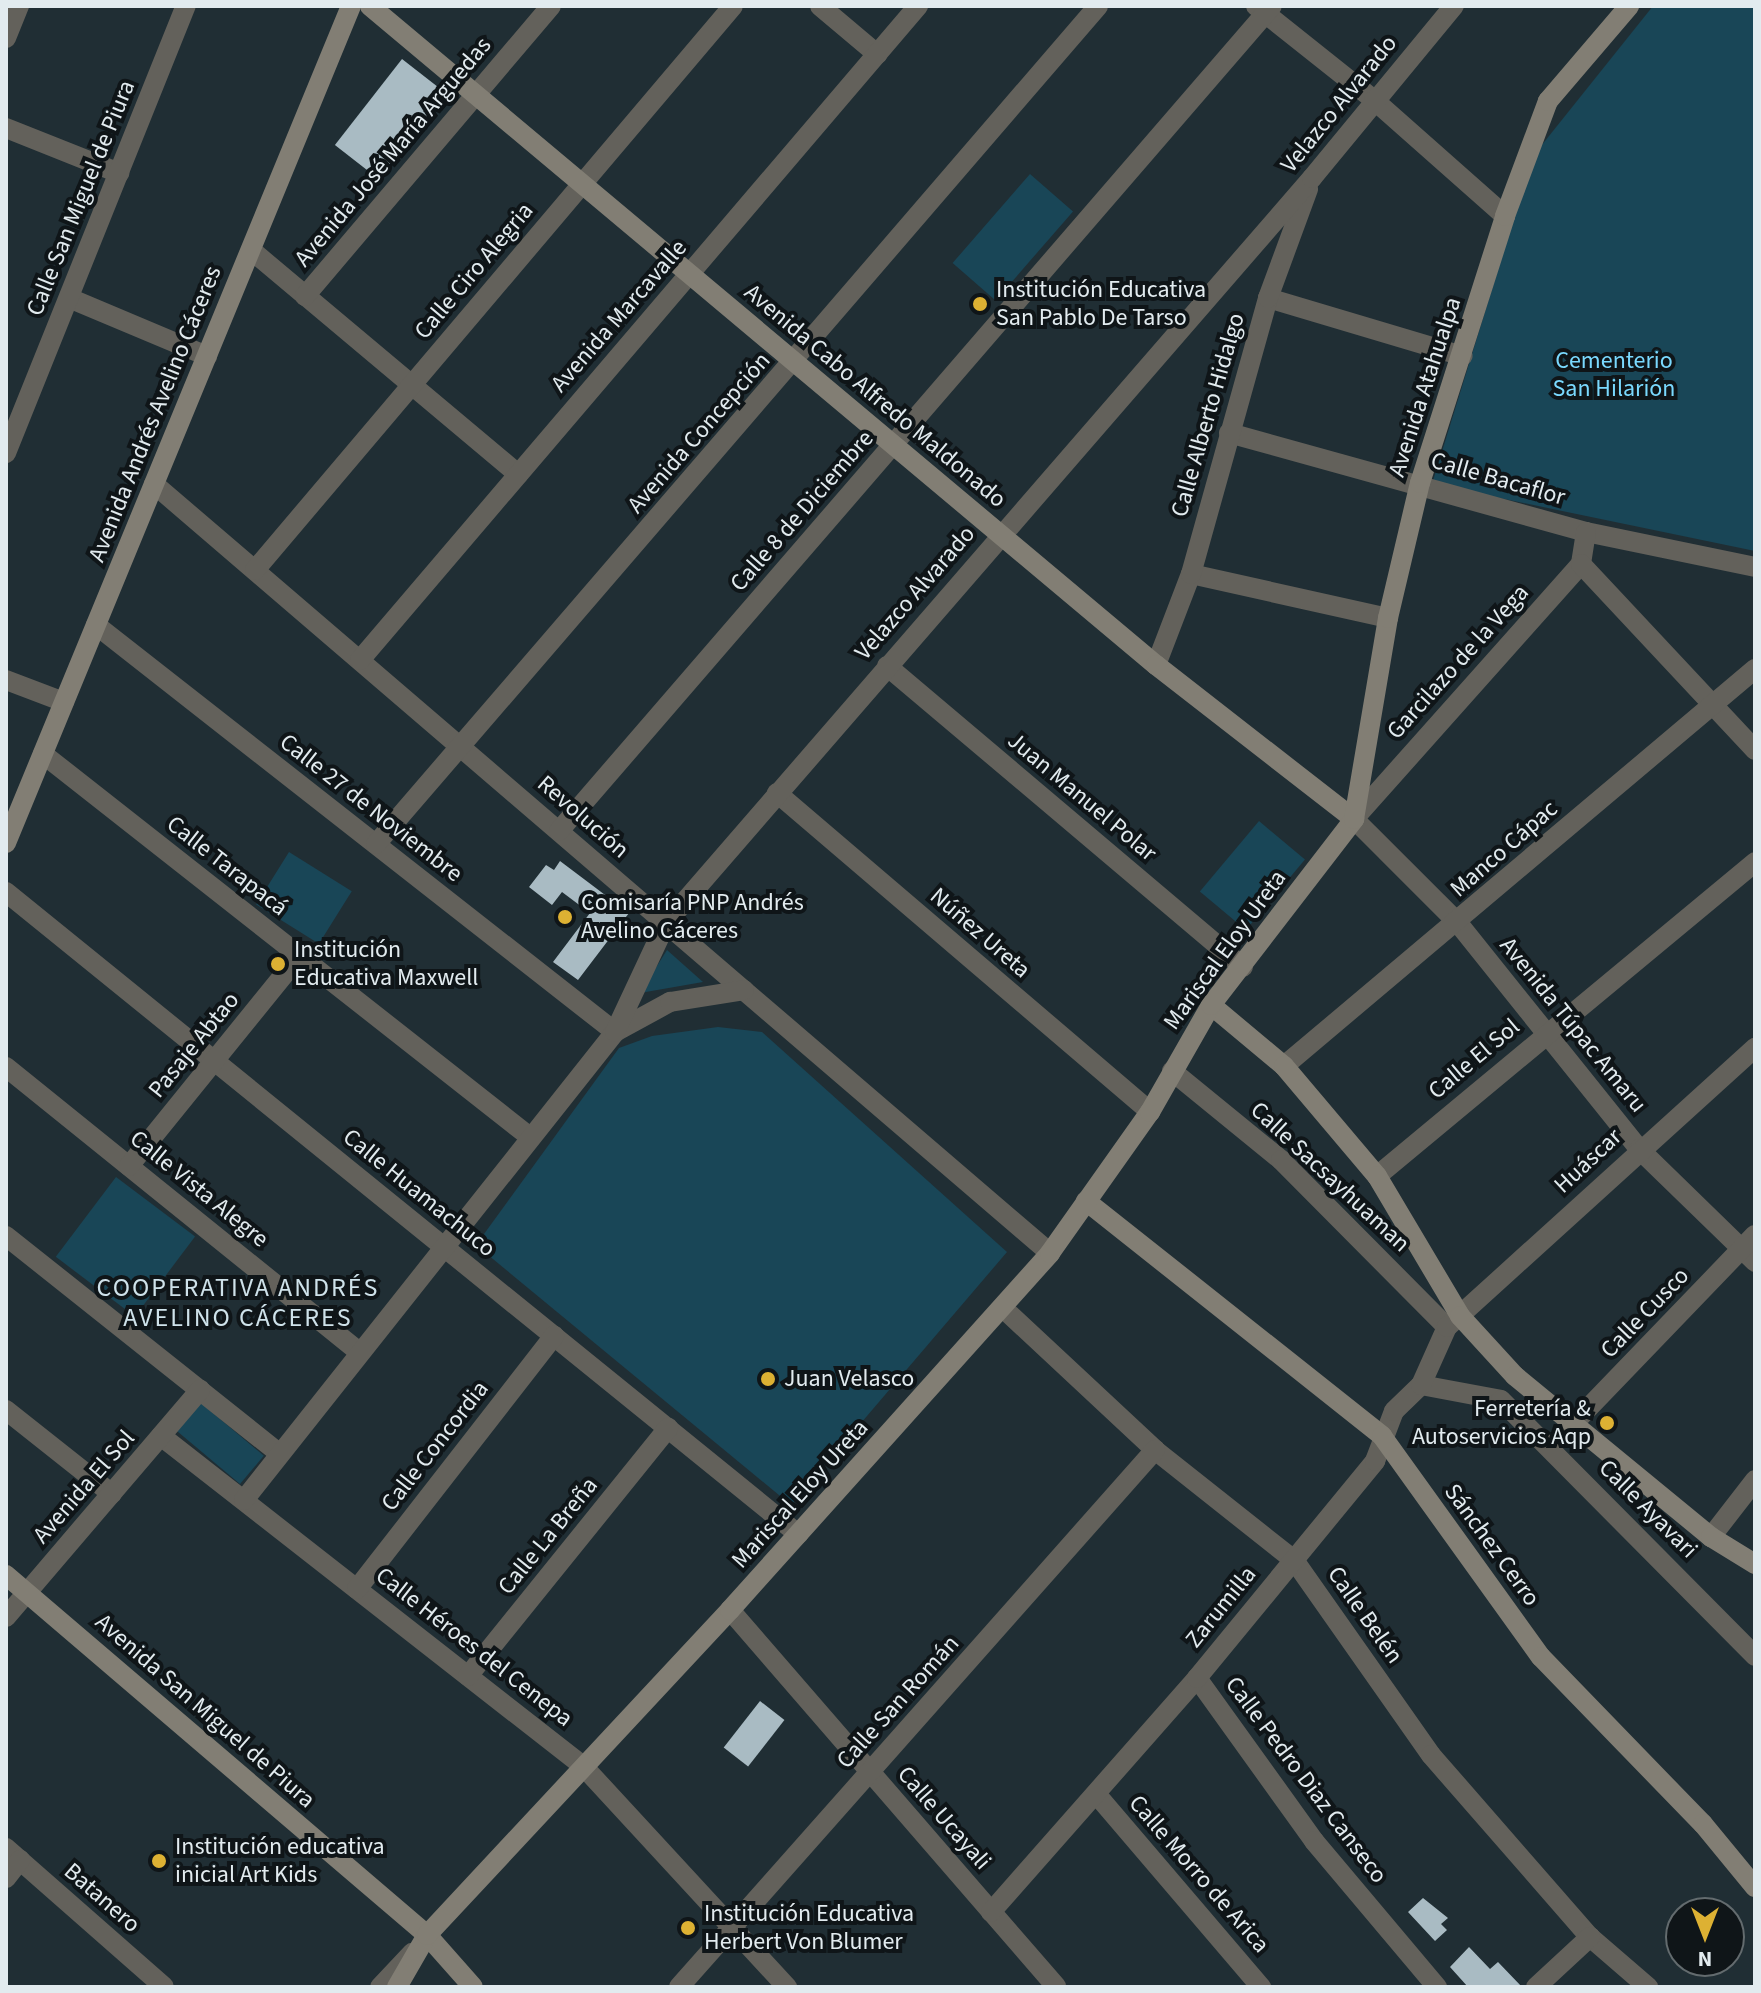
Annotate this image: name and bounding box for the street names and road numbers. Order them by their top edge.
street label: Velazco Alvarado [1275,29,1403,179]
street label: Avenida José María Arguedas [289,31,497,273]
street label: Calle San Miguel de Piura [21,76,141,320]
street label: Calle Ciro Alegria [408,197,540,345]
street label: Avenida Marcavalle [545,234,693,398]
street label: Avenida Andrés Avelino Cáceres [82,262,228,566]
street label: Avenida Cabo Alfredo Maldonado [738,278,1012,514]
street label: Avenida Atahualpa [1382,294,1468,480]
street label: Calle Alberto Hidalgo [1165,310,1251,520]
street label: Avenida Concepción [621,347,777,519]
street label: Calle 8 de Diciembre [724,425,880,597]
street label: Calle Bacaflor [1428,446,1568,512]
street label: Velazco Alvarado [849,520,981,666]
street label: Garcilazo de la Vega [1381,579,1535,745]
street label: Juan Manuel Polar [1002,726,1162,868]
street label: Calle 27 de Noviembre [274,728,468,888]
street label: Revolución [531,769,635,865]
street label: Manco Cápac [1444,795,1564,903]
street label: Calle Tarapacá [161,810,293,922]
street label: Mariscal Eloy Ureta [1157,865,1293,1035]
street label: Núñez Ureta [924,882,1036,984]
street label: Avenida Túpac Amaru [1493,932,1653,1118]
street label: Pasaje Abtao [143,986,245,1104]
street label: Calle El Sol [1423,1013,1525,1105]
street label: Calle Sacsayhuaman [1244,1096,1416,1258]
street label: Calle Huamachuco [337,1123,501,1263]
street label: Huáscar [1548,1123,1628,1199]
street label: Calle Vista Alegre [124,1124,274,1254]
street label: Calle Cusco [1595,1262,1695,1364]
street label: Calle Concordia [375,1375,495,1517]
street label: Mariscal Eloy Ureta [726,1414,874,1574]
street label: Avenida El Sol [27,1424,141,1550]
street label: Calle Ayavari [1593,1454,1703,1564]
street label: Calle La Breña [492,1472,604,1600]
street label: Sánchez Cerro [1438,1478,1546,1612]
street label: Calle Héroes del Cenepa [370,1561,578,1733]
street label: Zarumilla [1180,1561,1262,1653]
street label: Calle Belén [1321,1561,1409,1669]
street label: Avenida San Miguel de Piura [89,1608,321,1814]
street label: Calle San Román [831,1630,965,1774]
street label: Calle Pedro Diaz Canseco [1219,1671,1393,1889]
street label: Calle Ucayali [891,1760,997,1876]
street label: Calle Morro de Arica [1123,1789,1275,1959]
street label: Batanero [58,1857,146,1939]

